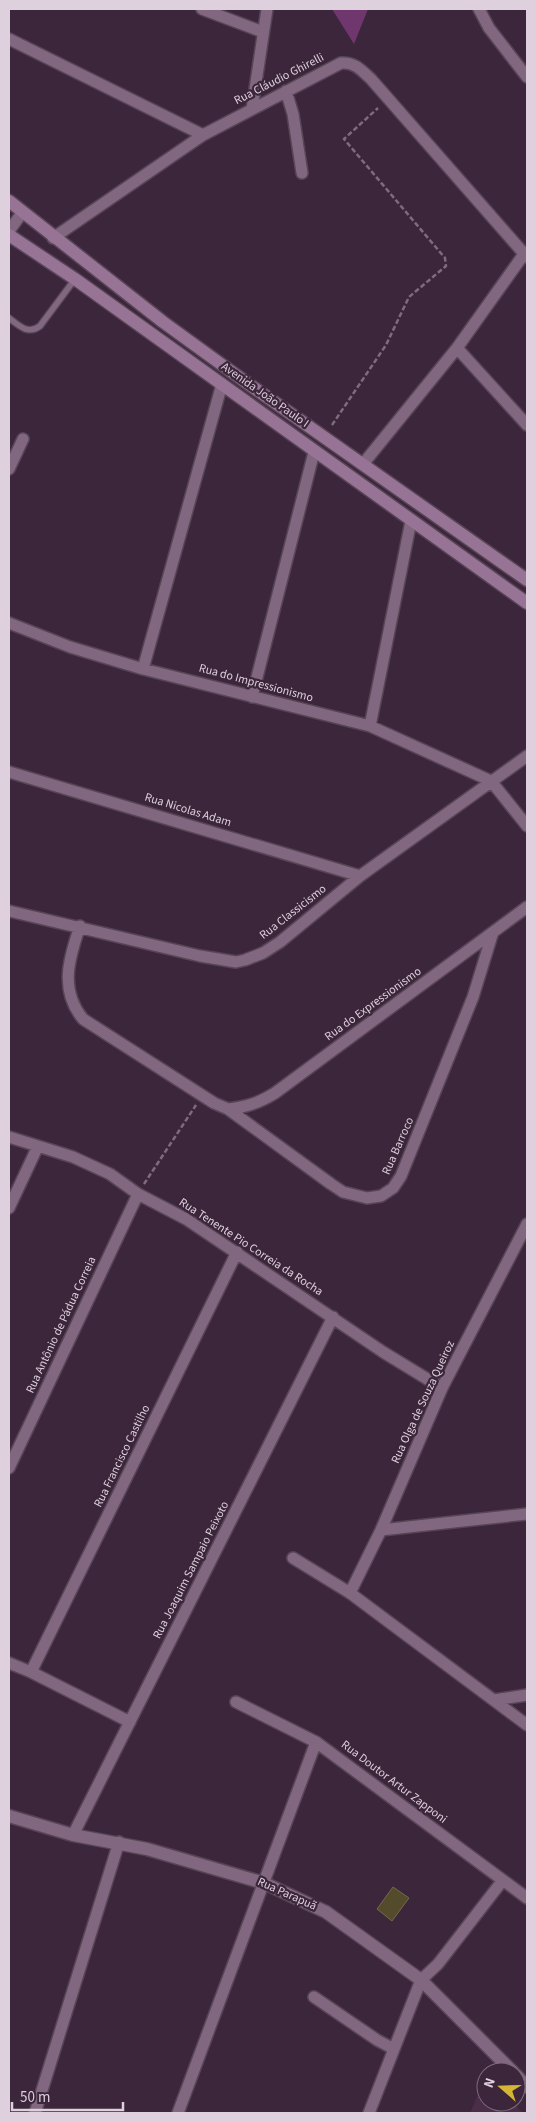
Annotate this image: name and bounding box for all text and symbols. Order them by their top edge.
street label: Rua Cláudio Ghirelli [231,49,327,109]
street label: Avenida João Paulo I [218,358,312,432]
street label: Rua do Impressionismo [197,660,315,706]
street label: Rua Nicolas Adam [143,789,234,831]
street label: Rua Classicismo [256,880,330,944]
street label: Rua do Expressionismo [321,963,425,1045]
street label: Rua Barroco [378,1115,418,1177]
street label: Rua Tenente Pio Correia da Rocha [176,1194,326,1300]
street label: Rua Antônio de Pádua Correia [22,1254,100,1396]
street label: Rua Olga de Souza Queiroz [387,1338,459,1466]
street label: Rua Francisco Castilho [90,1402,154,1510]
street label: Rua Joaquim Sampaio Peixoto [149,1498,233,1642]
street label: Rua Doutor Artur Zapponi [338,1736,451,1828]
street label: Rua Parapuã [255,1873,319,1915]
north arrow [476,2062,526,2112]
text: N [479,2075,501,2091]
scale bar [12,2080,124,2112]
text: 50 m [20,2087,50,2108]

